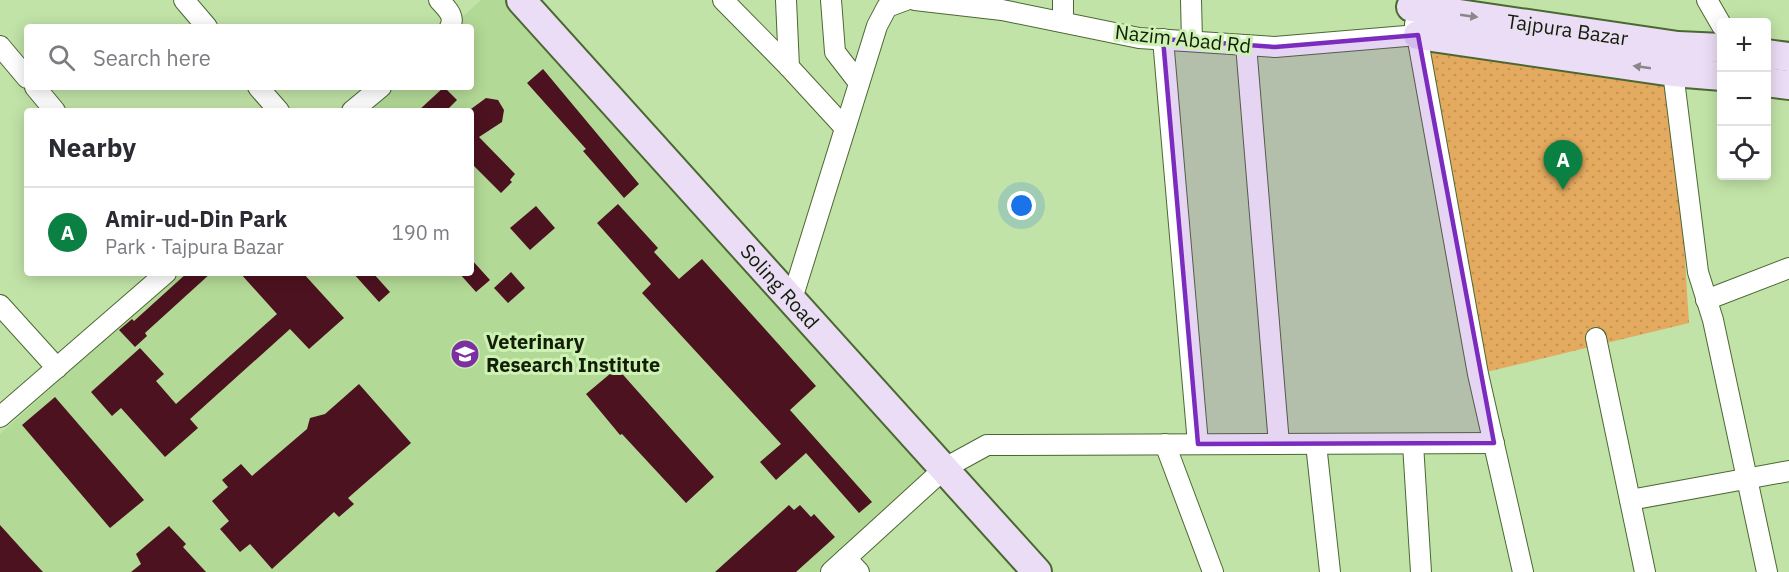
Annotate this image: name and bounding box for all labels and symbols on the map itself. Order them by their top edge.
street label: Tajpura Bazar [1505,7,1630,52]
one-way arrow [1460,11,1479,20]
street label: Nazim Abad Rd [1114,18,1252,59]
one-way arrow [1633,63,1652,72]
pin: A [1544,140,1582,190]
your location [1007,191,1036,220]
street label: Soling Road [734,238,825,335]
place label: Veterinary Research Institute [486,328,660,378]
school or university icon: Veterinary Research Institute [449,338,481,370]

